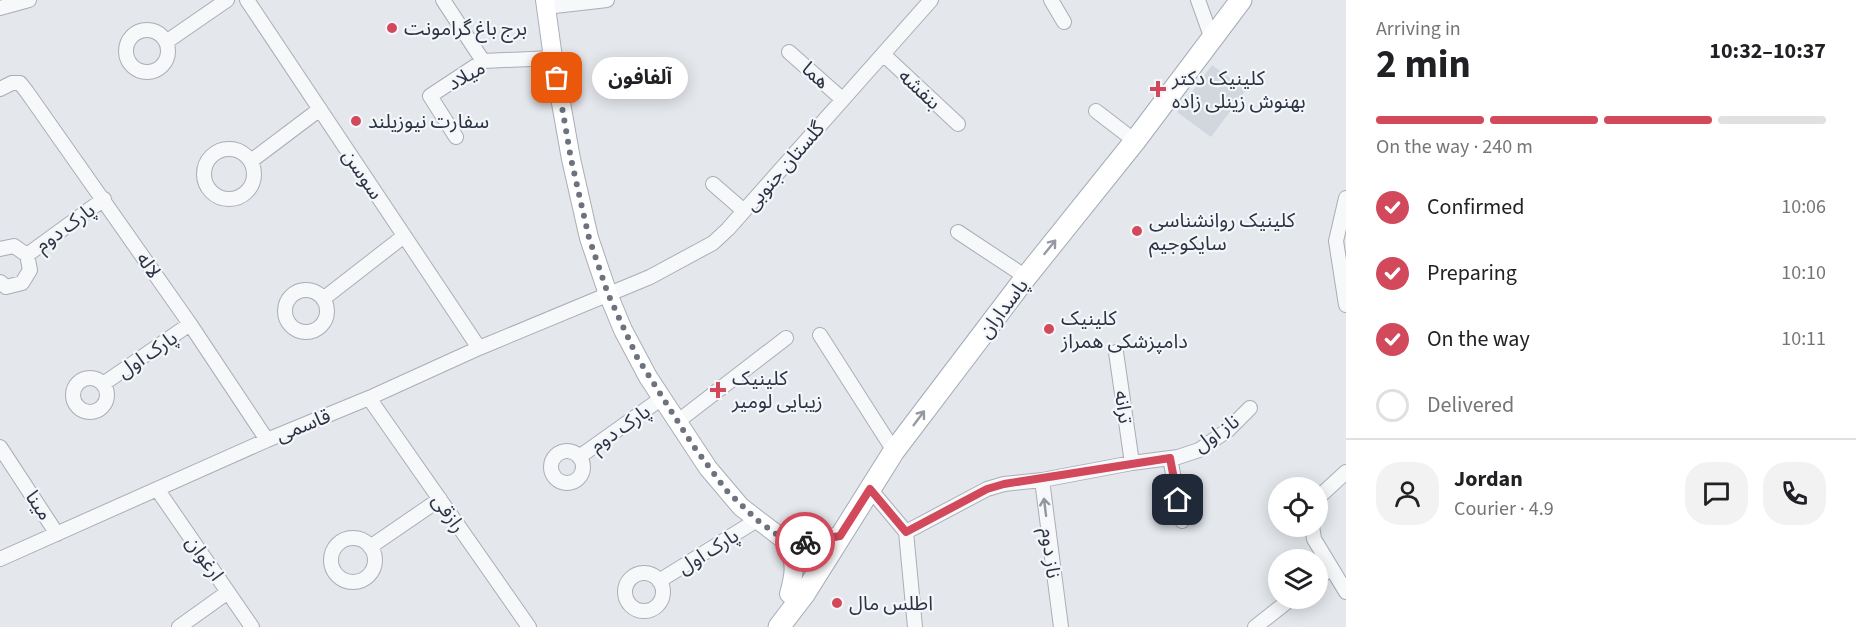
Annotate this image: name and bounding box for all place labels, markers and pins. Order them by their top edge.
place label: برج باغ گرامونت [404,15,527,43]
marker: برج باغ گرامونت [385,21,399,35]
pin [531,52,582,103]
callout: آلفافون [593,57,689,99]
place label: کلینیک دکتر بهنوش زینلی زاده [1171,65,1306,116]
marker: کلینیک دکتر بهنوش زینلی زاده [1149,80,1167,98]
place label: سفارت نیوزیلند [368,108,489,136]
marker: سفارت نیوزیلند [349,114,363,128]
place label: کلینیک روانشناسی سایکوجیم [1149,207,1296,258]
marker: کلینیک روانشناسی سایکوجیم [1130,224,1144,238]
place label: کلینیک دامپزشکی همراز [1060,305,1188,356]
marker: کلینیک دامپزشکی همراز [1042,322,1056,336]
place label: کلینیک زیبایی لومیر [731,365,823,416]
marker: کلینیک زیبایی لومیر [709,381,727,399]
pin [1152,474,1203,525]
place label: اطلس مال [849,590,933,618]
marker: اطلس مال [830,596,844,610]

